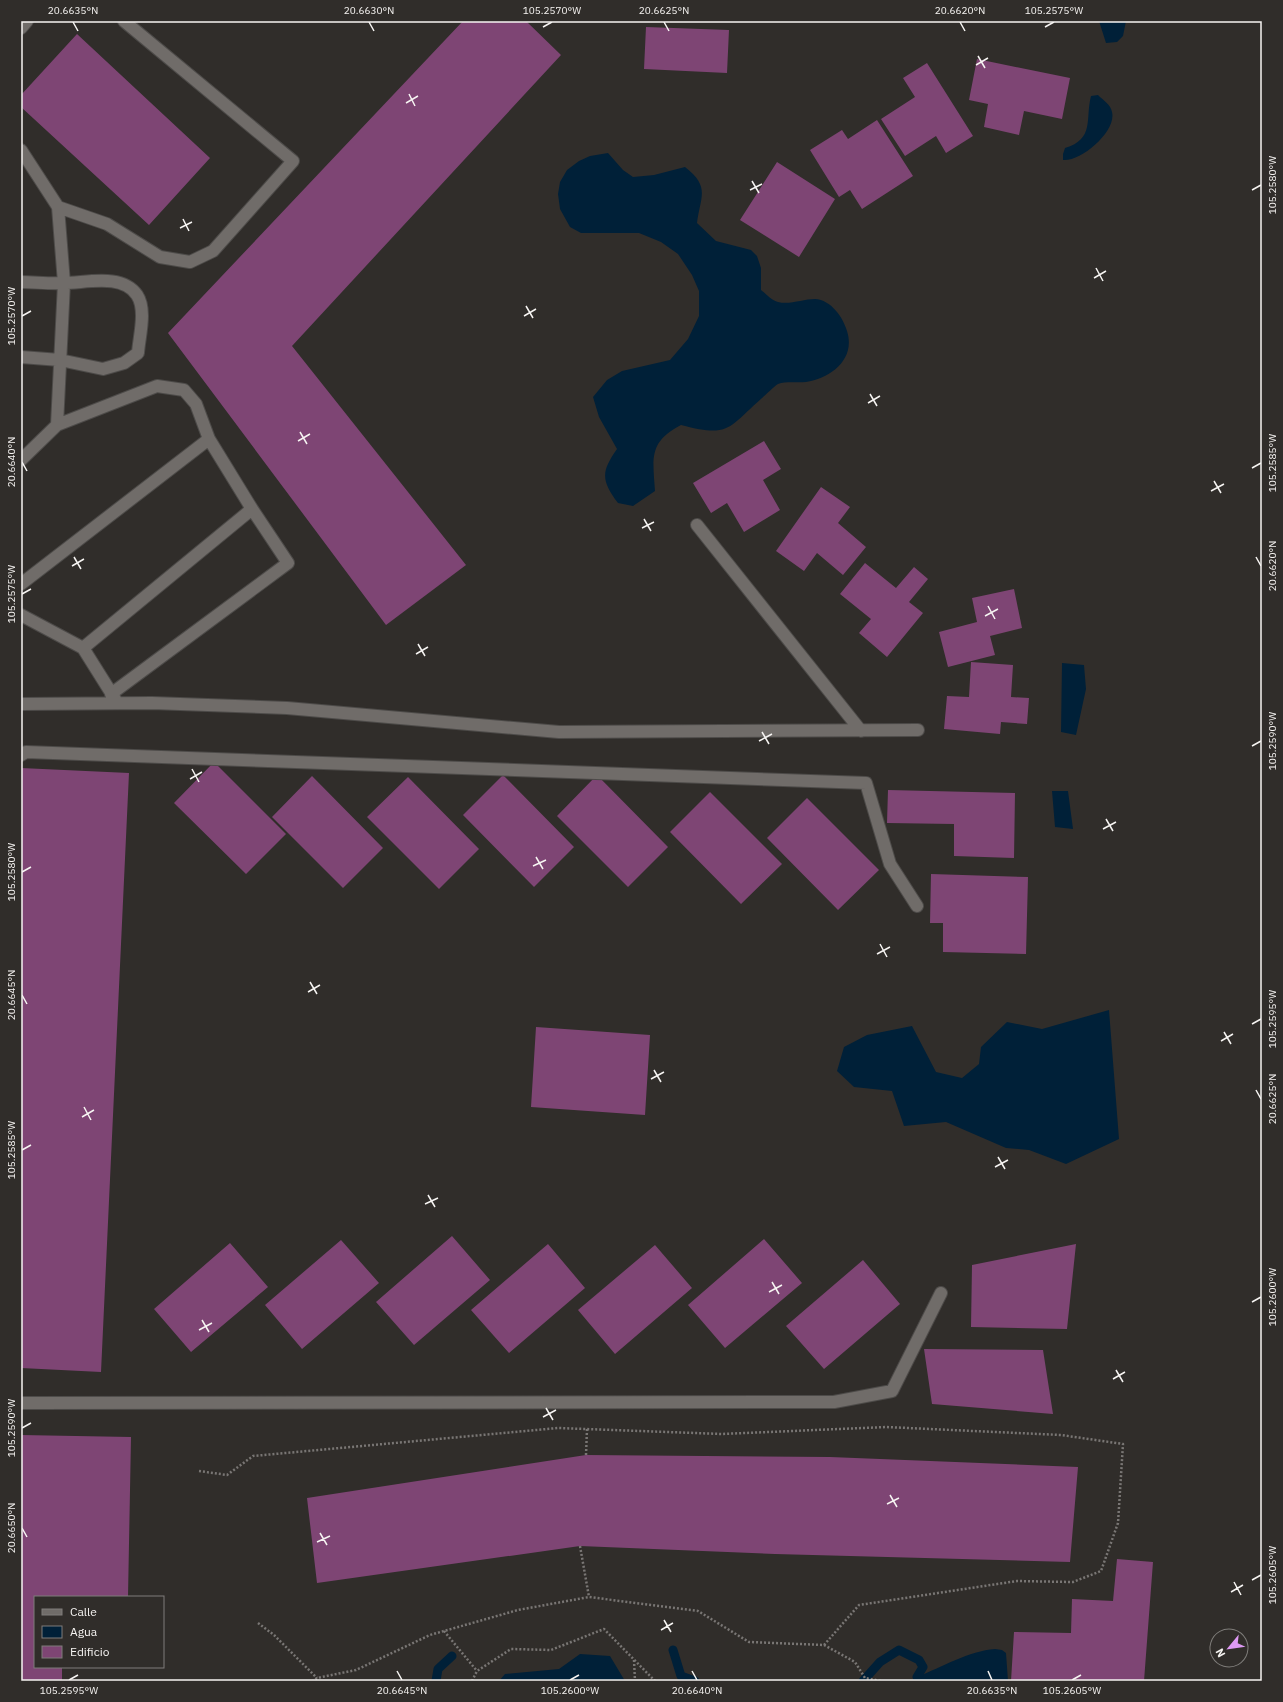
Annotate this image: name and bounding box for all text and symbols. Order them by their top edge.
text: 20.6635°N [48,4,98,17]
text: 20.6630°N [344,4,394,17]
text: 105.2570°W [523,4,581,17]
text: 20.6625°N [639,4,689,17]
text: 20.6620°N [935,4,985,17]
text: 105.2575°W [1025,4,1083,17]
text: 105.2580°W [1266,156,1279,214]
text: 105.2570°W [5,287,18,345]
text: 105.2585°W [1266,434,1279,492]
text: 20.6640°N [5,437,18,487]
text: 20.6620°N [1266,541,1279,591]
text: 105.2575°W [5,565,18,623]
text: 105.2590°W [1266,712,1279,770]
text: 105.2580°W [5,843,18,901]
text: 20.6645°N [5,970,18,1020]
text: 105.2595°W [1266,990,1279,1048]
text: 20.6625°N [1266,1074,1279,1124]
text: 105.2585°W [5,1121,18,1179]
text: 105.2600°W [1266,1268,1279,1326]
text: 105.2590°W [5,1399,18,1457]
text: 20.6650°N [5,1503,18,1553]
text: 105.2605°W [1266,1546,1279,1604]
legend [34,1596,164,1668]
text: Calle [70,1604,97,1619]
text: Agua [70,1624,98,1639]
north arrow [1209,1628,1249,1668]
text: Edificio [70,1644,110,1659]
text: N [1212,1646,1228,1660]
text: 105.2595°W [40,1684,98,1697]
text: 20.6645°N [377,1684,427,1697]
text: 105.2600°W [541,1684,599,1697]
text: 20.6640°N [672,1684,722,1697]
text: 20.6635°N [967,1684,1017,1697]
text: 105.2605°W [1043,1684,1101,1697]

